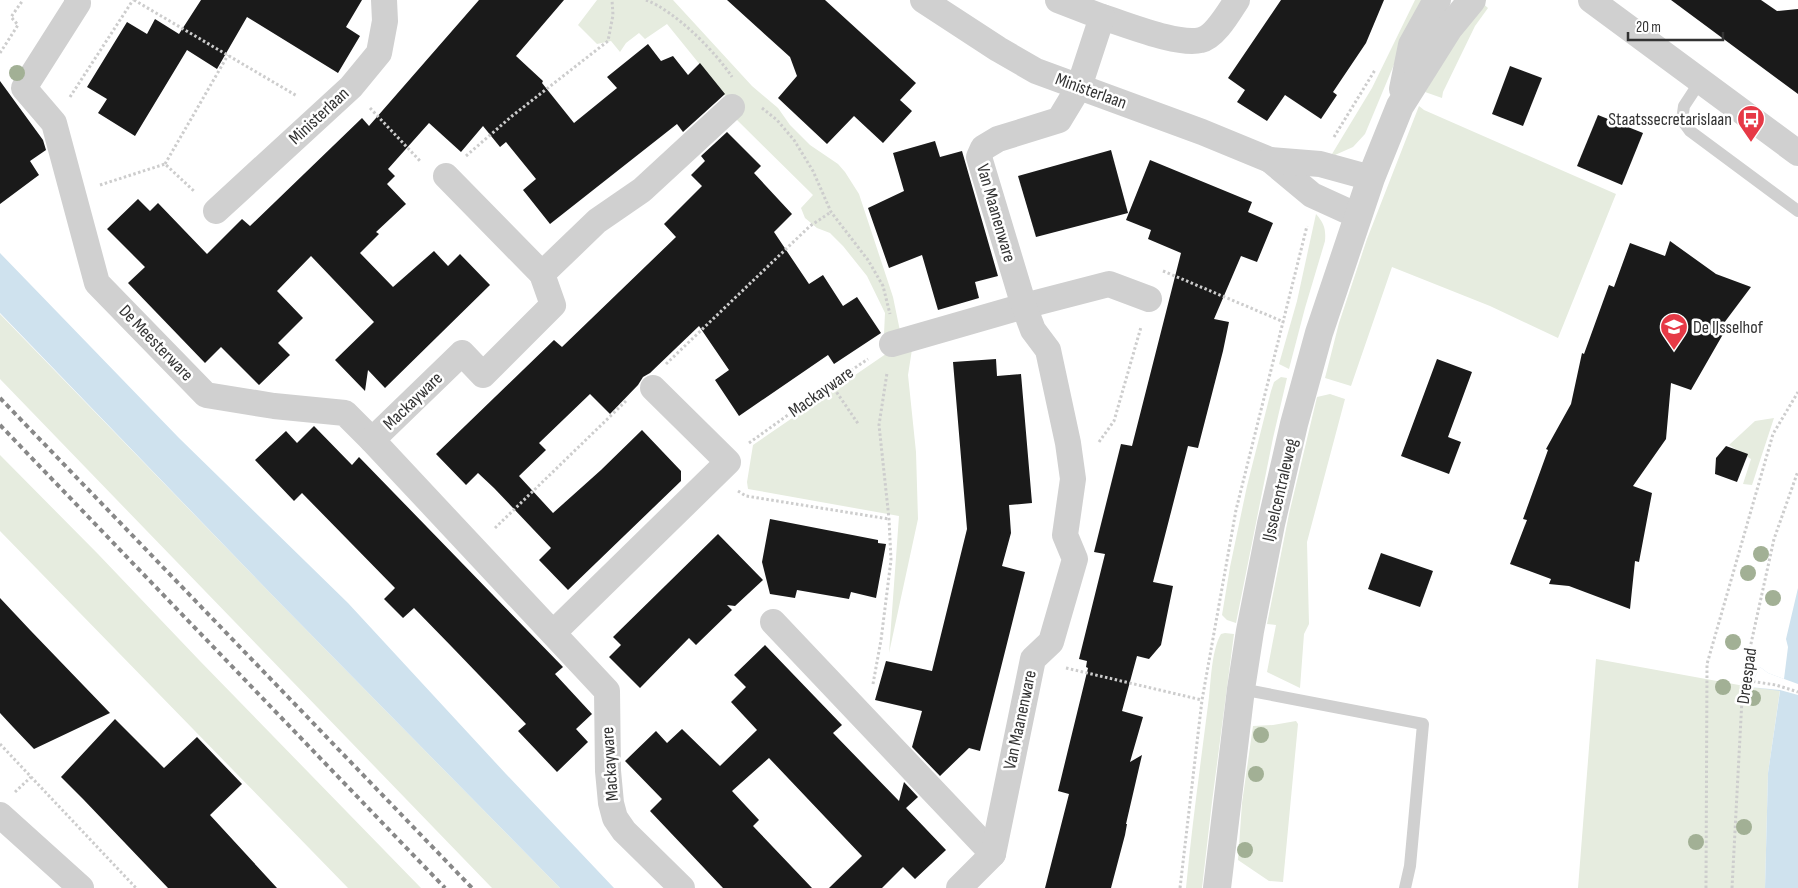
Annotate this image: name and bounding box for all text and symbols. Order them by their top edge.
scale bar [1628,10,1723,42]
text: 20 m [1636,18,1661,37]
street label: Ministerlaan [1053,68,1129,114]
street label: Ministerlaan [285,83,353,149]
bus stop icon: Staatssecretarislaan [1736,104,1766,143]
place label: Staatssecretarislaan [1608,109,1732,130]
street label: Van Maanenware [972,161,1020,265]
street label: De Meesterware [115,301,197,385]
school or university icon: De IJsselhof [1659,312,1689,351]
place label: De IJsselhof [1693,317,1764,338]
street label: Mackayware [785,362,857,422]
street label: Mackayware [379,368,447,434]
street label: IJsselcentraleweg [1258,436,1302,544]
street label: Dreespad [1733,647,1761,705]
street label: Van Maanenware [999,668,1041,772]
street label: Mackayware [597,726,623,802]

